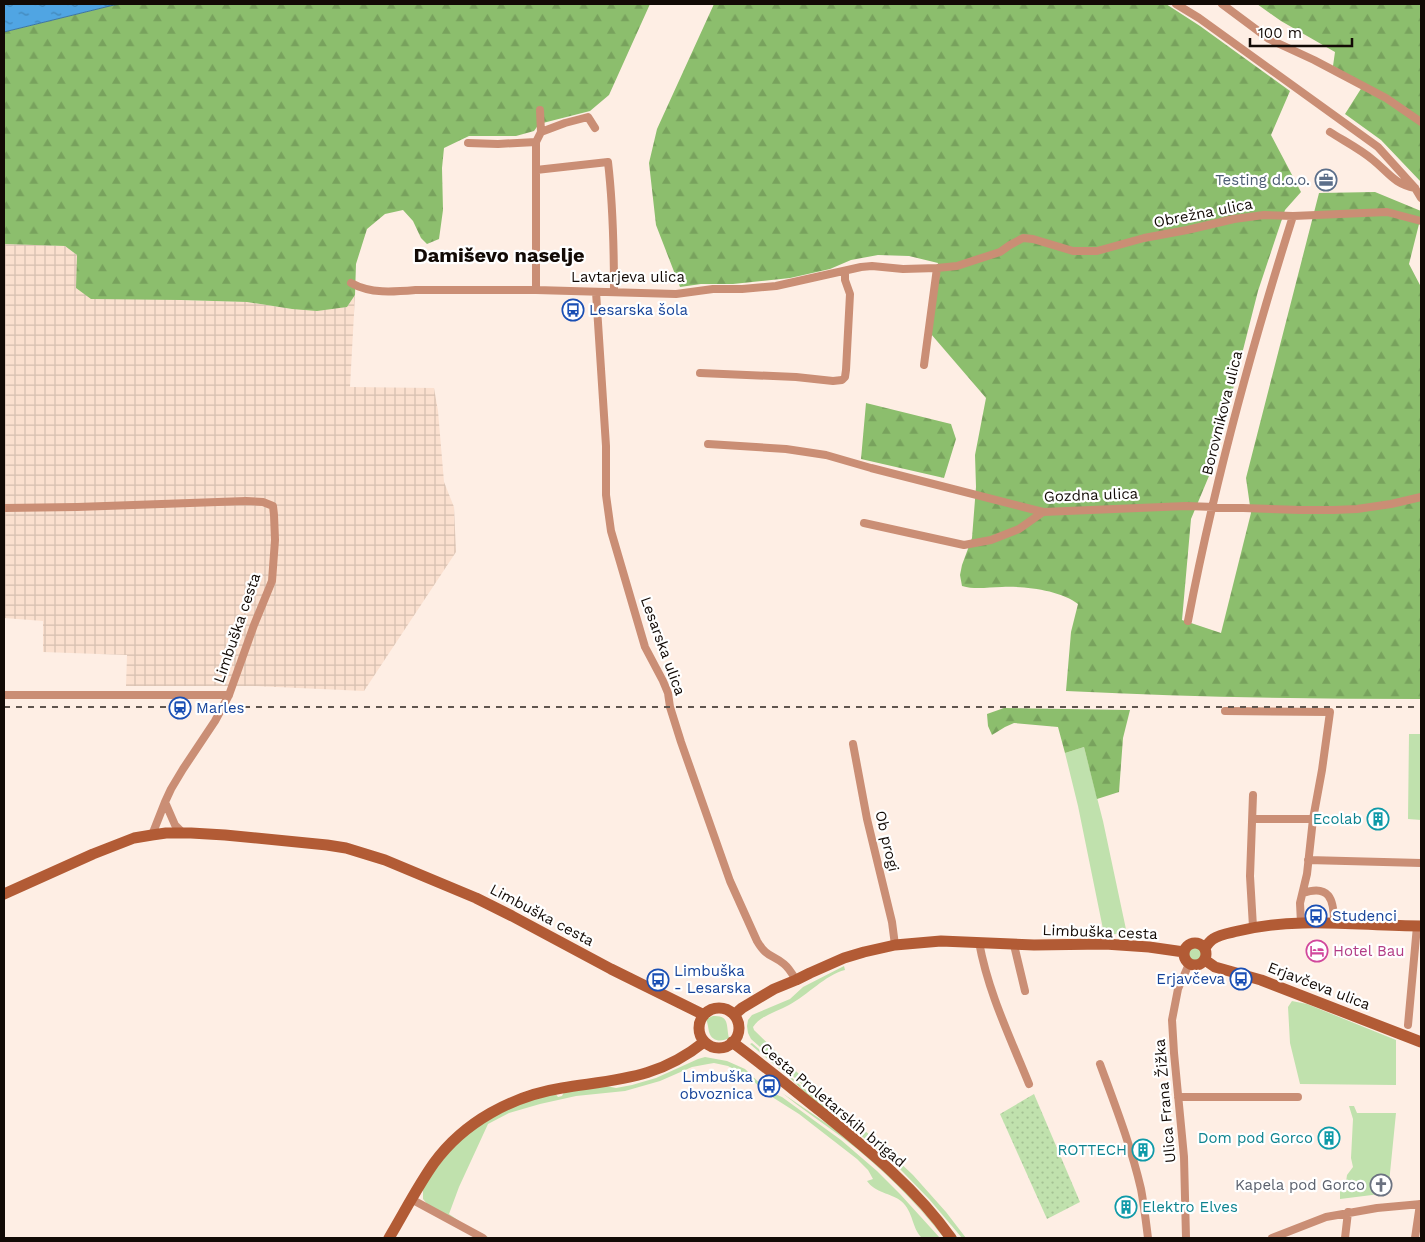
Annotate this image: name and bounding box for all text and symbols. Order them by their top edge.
scale bar [1250,15,1352,47]
text: 100 m [1258,24,1302,42]
office icon: Testing d.o.o. [1314,168,1338,192]
place label: Testing d.o.o. [1215,171,1310,189]
street label: Obrežna ulica [1152,194,1254,231]
district label: Damiševo naselje [413,243,585,267]
street label: Lavtarjeva ulica [571,268,685,286]
bus stop icon: Lesarska šola [561,298,585,322]
place label: Lesarska šola [589,301,689,319]
street label: Borovnikova ulica [1198,348,1246,477]
street label: Gozdna ulica [1044,484,1139,506]
street label: Limbuška cesta [210,570,264,685]
street label: Lesarska ulica [637,594,689,698]
station icon: Marles [168,696,192,720]
place label: Marles [196,699,245,717]
building icon: Ecolab [1366,807,1390,831]
street label: Ob progi [871,809,903,873]
place label: Ecolab [1313,810,1362,828]
street label: Limbuška cesta [487,880,598,950]
bus stop icon: Studenci [1304,904,1328,928]
place label: Studenci [1332,907,1397,925]
street label: Limbuška cesta [1042,921,1158,943]
hotel icon: Hotel Bau [1305,939,1329,963]
place label: Hotel Bau [1333,942,1404,960]
street label: Erjavčeva ulica [1265,958,1373,1014]
place label: Limbuška - Lesarska [674,962,752,997]
bus stop icon: Erjavčeva [1229,967,1253,991]
bus stop icon: Limbuška - Lesarska [646,968,670,992]
place label: Erjavčeva [1156,970,1226,988]
street label: Ulica Frana Žižka [1151,1038,1179,1164]
street label: Cesta Proletarskih brigad [757,1039,909,1171]
place label: Limbuška obvoznica [680,1068,754,1103]
bus stop icon: Limbuška obvoznica [757,1074,781,1098]
building icon: Dom pod Gorco [1317,1126,1341,1150]
place label: Dom pod Gorco [1198,1129,1313,1147]
building icon: ROTTECH [1131,1138,1155,1162]
place label: ROTTECH [1057,1141,1127,1159]
church icon: Kapela pod Gorco [1369,1173,1393,1197]
place label: Kapela pod Gorco [1235,1176,1365,1194]
building icon: Elektro Elves [1114,1195,1138,1219]
place label: Elektro Elves [1142,1198,1238,1216]

